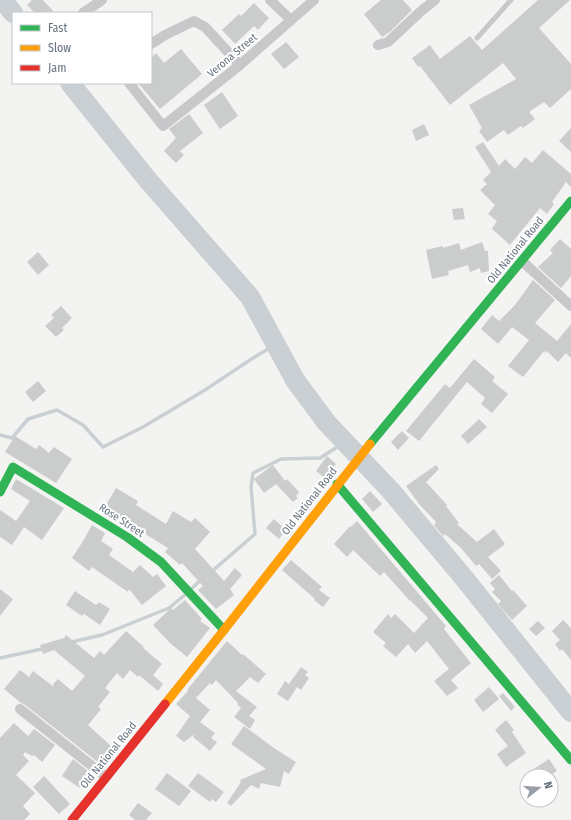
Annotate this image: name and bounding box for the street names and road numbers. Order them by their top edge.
street label: Verona Street [205,31,260,80]
street label: Old National Road [485,214,546,286]
street label: Old National Road [279,465,340,538]
street label: Rose Street [97,501,147,540]
street label: Old National Road [78,719,139,791]

